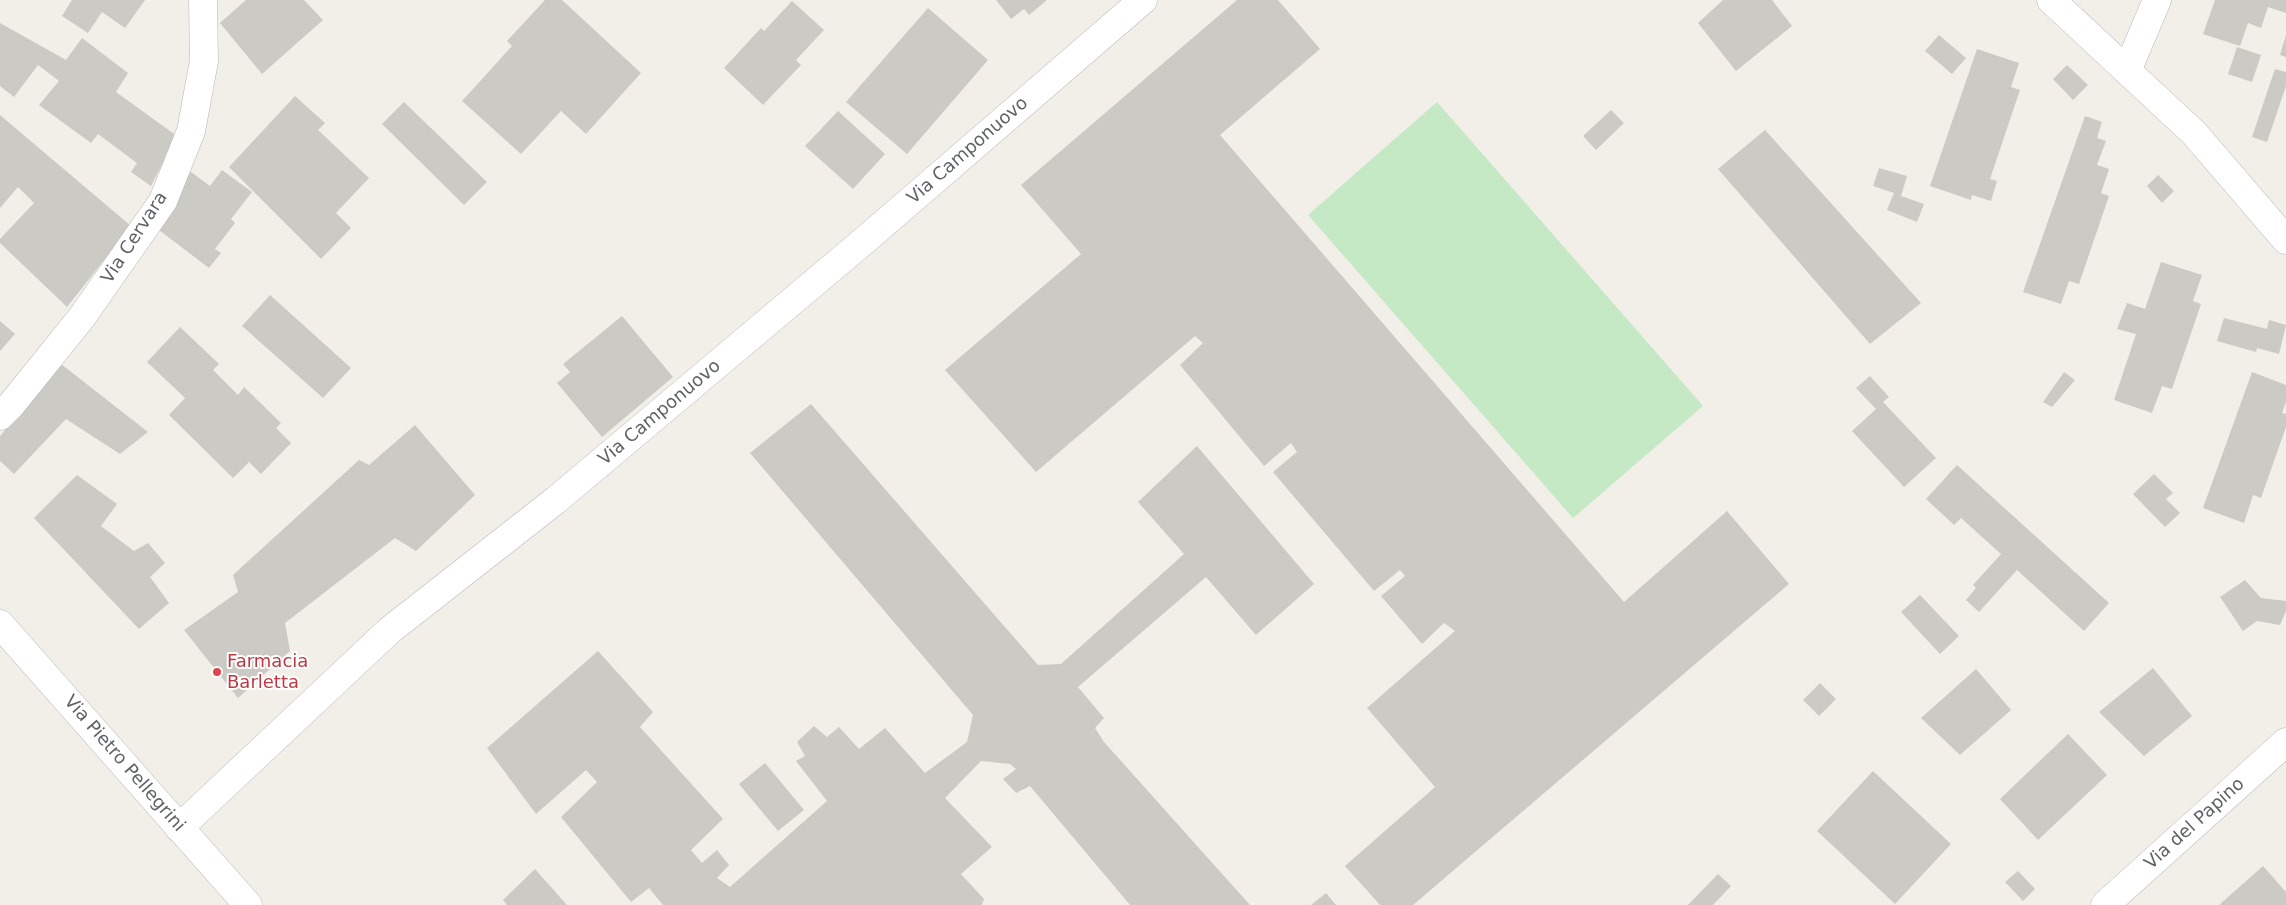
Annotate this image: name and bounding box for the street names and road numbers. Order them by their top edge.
street label: Via Camponuovo [903,93,1033,209]
street label: Via Cervara [97,188,173,288]
street label: Via Camponuovo [595,356,725,470]
street label: Via Pietro Pellegrini [59,691,189,837]
street label: Via del Papino [2141,774,2249,874]

